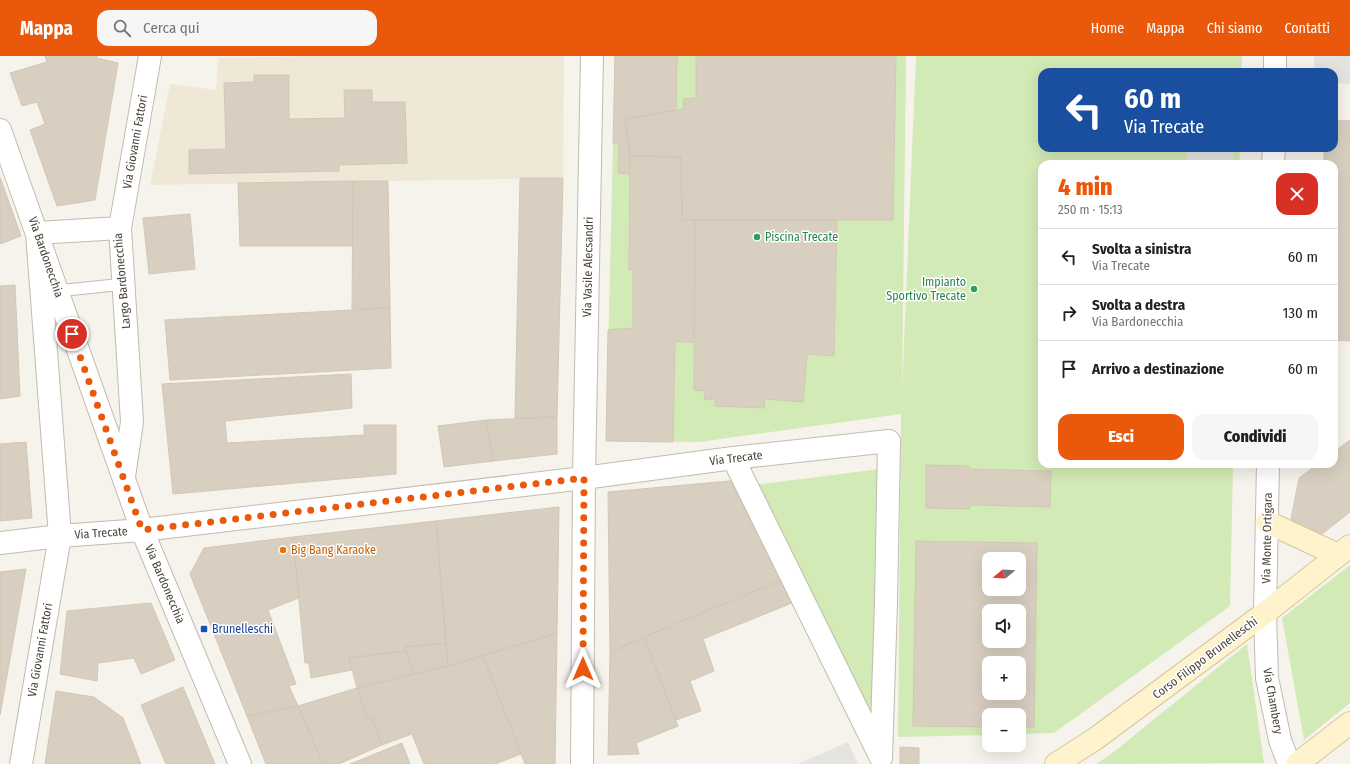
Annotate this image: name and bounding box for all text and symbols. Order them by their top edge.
search box [97,10,377,46]
text: Mappa [20,17,73,40]
icon: search [111,17,133,39]
text: Cerca qui [143,19,199,37]
text: Home [1091,20,1124,37]
text: Mappa [1146,20,1185,37]
text: Chi siamo [1207,20,1262,37]
text: Contatti [1284,20,1330,37]
text: 60 m [1124,82,1181,115]
icon: left [1058,84,1110,136]
street label: Via Giovanni Fattori [120,94,150,190]
text: Via Trecate [1124,116,1204,138]
text: 4 min [1058,173,1112,201]
button: close [1276,173,1318,215]
text: 250 m · 15:13 [1058,202,1123,217]
street label: Via Bardonecchia [26,215,66,299]
street label: Via Vasile Alecsandri [580,217,596,317]
place label: Piscina Trecate [765,230,838,244]
street label: Largo Bardonecchia [111,232,133,330]
marker: Piscina Trecate [752,232,762,242]
text: Svolta a sinistra [1092,240,1192,258]
icon: left [1058,246,1080,268]
text: 60 m [1288,248,1318,266]
text: Via Trecate [1092,258,1150,273]
place label: Impianto Sportivo Trecate [886,275,966,303]
marker: Impianto Sportivo Trecate [969,284,979,294]
text: Svolta a destra [1092,296,1185,314]
icon: right [1058,302,1080,324]
text: 130 m [1283,304,1318,322]
text: Via Bardonecchia [1092,314,1183,329]
pin [55,317,89,351]
icon: arrive [61,323,83,345]
icon: arrive [1058,358,1080,380]
text: Arrivo a destinazione [1092,360,1224,378]
text: 60 m [1288,360,1318,378]
button: Esci [1058,414,1184,460]
button: Condividi [1192,414,1318,460]
street label: Via Trecate [709,448,763,468]
street label: Via Monte Ortigara [1259,492,1275,584]
street label: Via Trecate [74,524,128,542]
street label: Via Bardonecchia [142,542,188,626]
place label: Big Bang Karaoke [291,543,376,557]
marker: Big Bang Karaoke [278,545,288,555]
north arrow [982,552,1026,596]
map controls [982,552,1026,752]
street label: Via Giovanni Fattori [25,602,55,698]
button: sound [982,604,1026,648]
street label: Corso Filippo Brunelleschi [1150,614,1260,702]
place label: Brunelleschi [212,622,273,636]
marker: Brunelleschi [199,624,209,634]
position arrow [562,648,604,690]
button: + [982,656,1026,700]
street label: Via Chambery [1260,667,1286,736]
button: − [982,708,1026,752]

